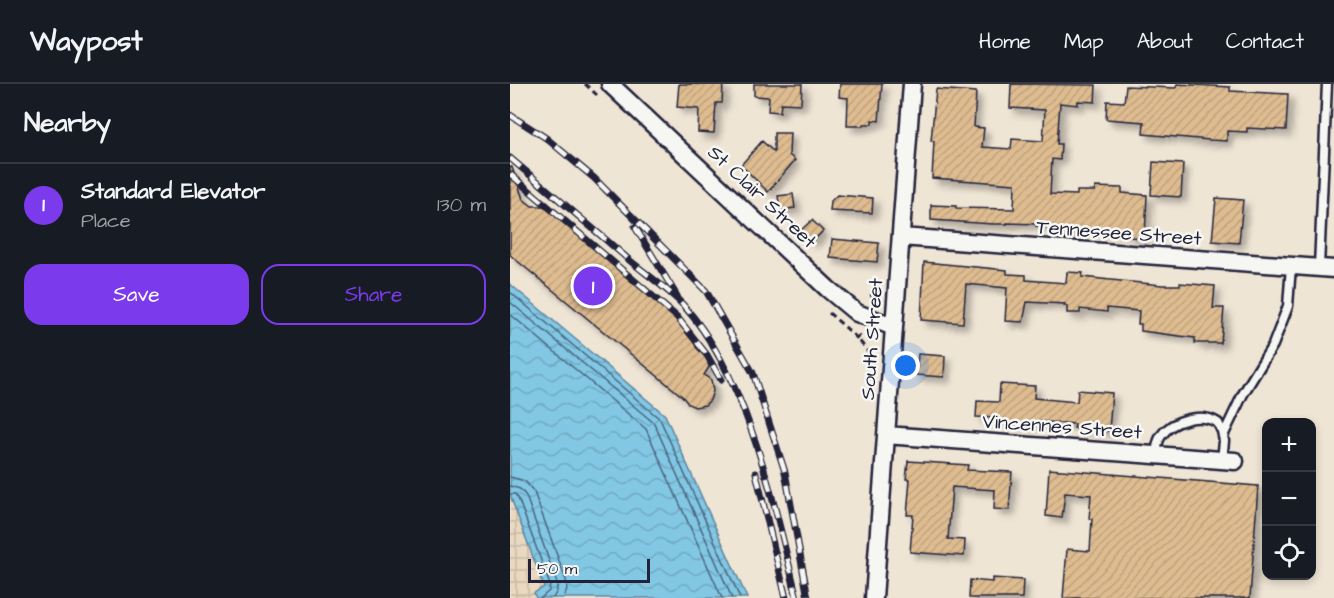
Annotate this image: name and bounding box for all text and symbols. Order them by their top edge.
text: Waypost [30,22,143,61]
text: Home [979,27,1031,56]
text: Map [1064,27,1104,56]
text: About [1137,27,1193,56]
text: Contact [1226,27,1304,56]
text: Nearby [24,105,111,141]
street label: St Clair Street [701,139,823,255]
text: Standard Elevator [81,176,265,207]
text: 1 [42,191,45,219]
text: 130 m [437,191,486,219]
text: Place [81,207,131,235]
street label: Tennessee Street [1035,213,1203,253]
button: Save [24,264,249,325]
button: Share [261,264,486,325]
pin: 1 [574,264,613,308]
street label: South Street [854,277,890,401]
your location [891,351,920,380]
street label: Vincennes Street [981,407,1143,447]
map controls [1262,418,1316,580]
button: + [1262,418,1316,472]
button: − [1262,472,1316,526]
button: locate [1262,526,1316,580]
scale bar [528,556,650,584]
text: 50 m [537,558,577,580]

